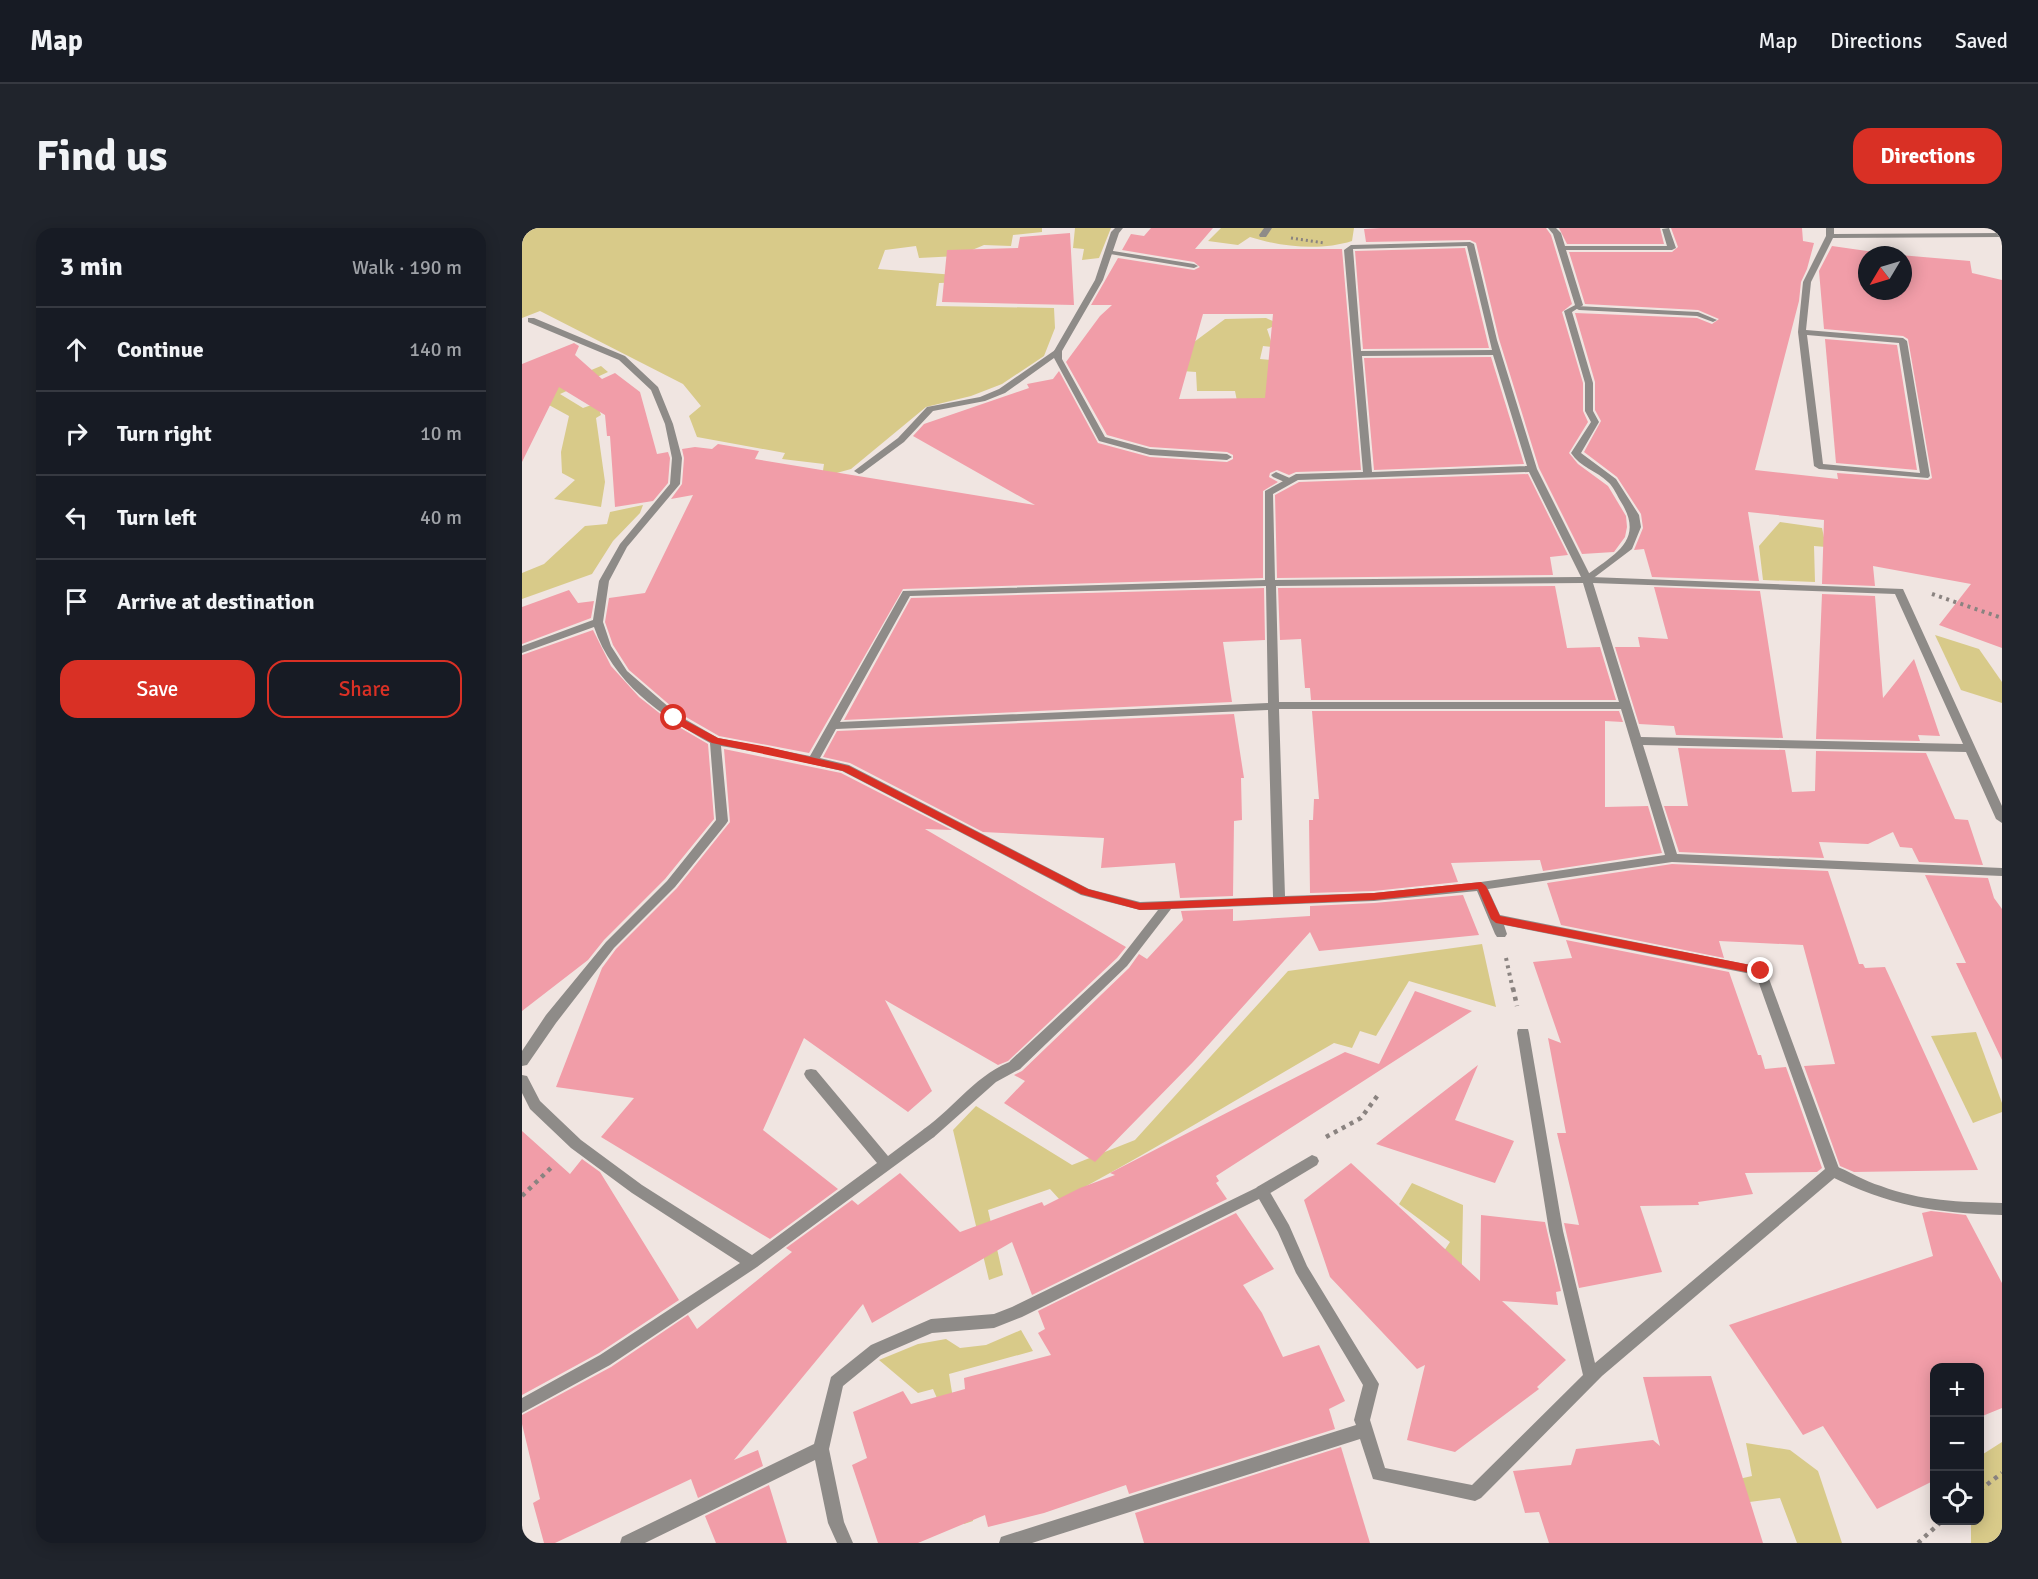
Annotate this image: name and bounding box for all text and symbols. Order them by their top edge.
text: Map [30,24,83,58]
text: Map [1759,28,1797,54]
text: Directions [1830,28,1922,54]
text: Saved [1955,28,2008,54]
button: Directions [1853,128,2002,184]
text: Find us [36,131,167,182]
north arrow [1858,246,1912,300]
text: 3 min [60,251,123,283]
text: Walk · 190 m [352,255,462,280]
icon: ahead [60,333,93,366]
text: Continue [117,336,204,363]
text: 140 m [409,337,462,362]
icon: right [60,417,93,450]
text: Turn right [117,420,212,447]
text: 10 m [420,421,462,446]
icon: left [60,501,93,534]
text: Turn left [117,504,197,531]
text: 40 m [420,505,462,530]
icon: arrive [60,585,93,618]
text: Arrive at destination [117,588,314,615]
button: Save [60,660,255,718]
button: Share [267,660,462,718]
route start [660,704,686,730]
route end [1747,957,1773,983]
map controls [1930,1363,1984,1525]
button: + [1930,1363,1984,1417]
button: − [1930,1417,1984,1471]
button: locate [1930,1471,1984,1525]

